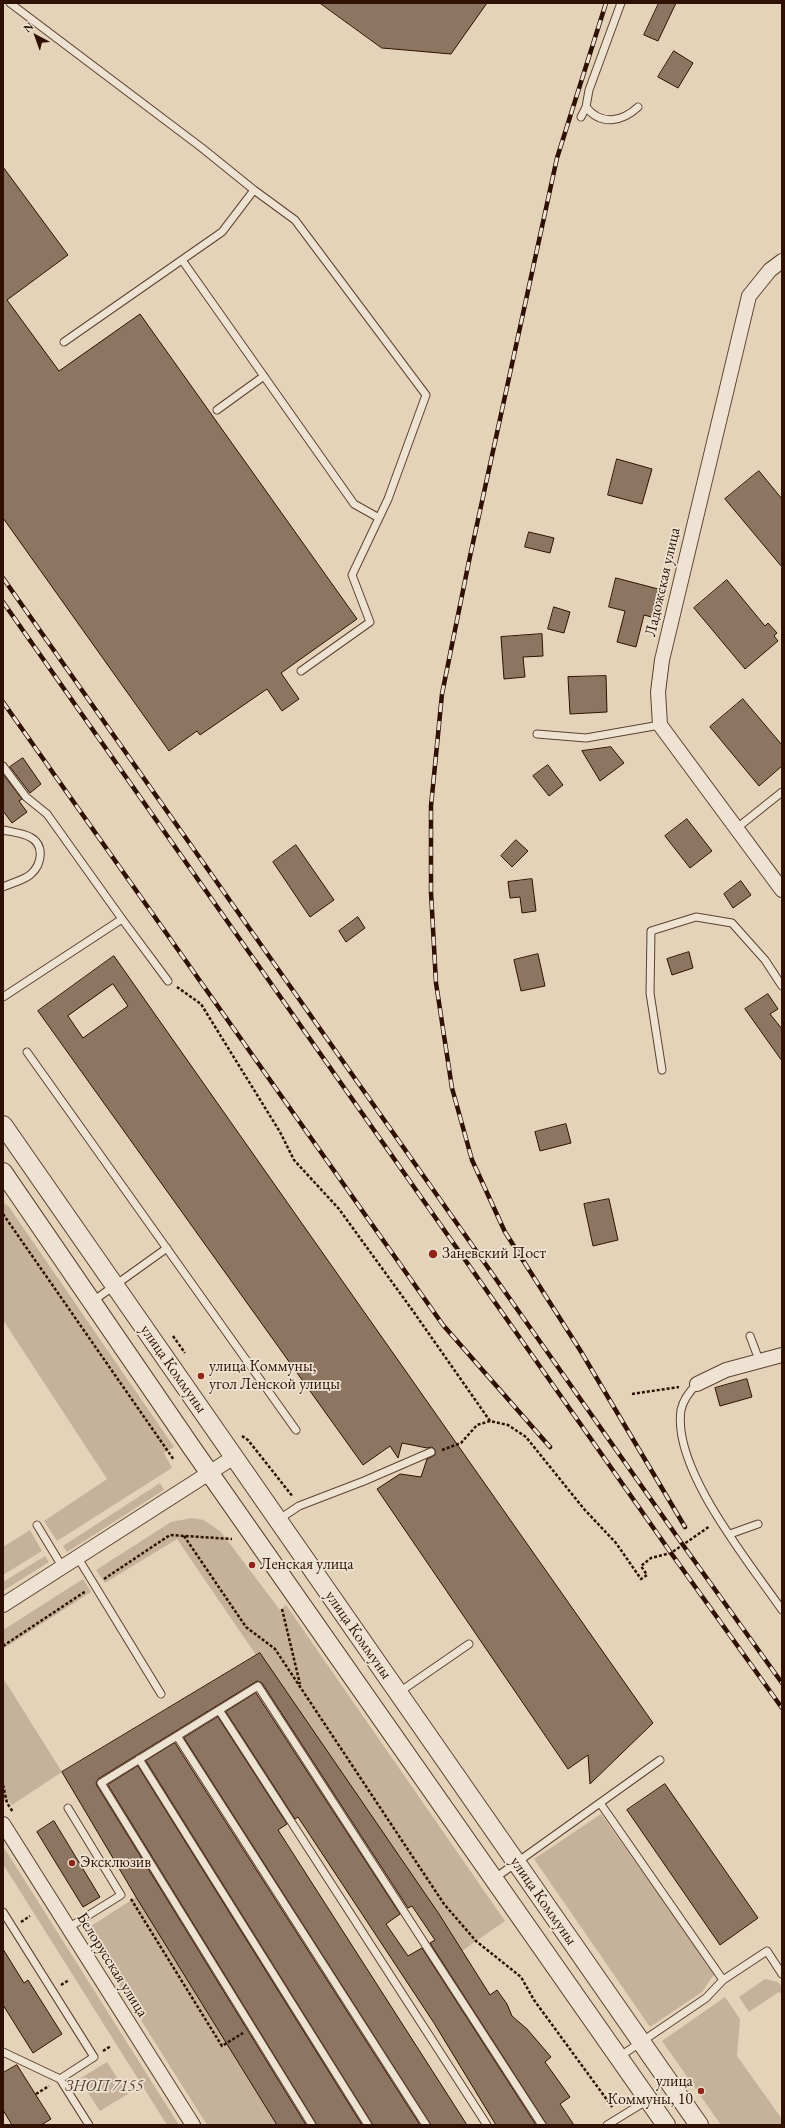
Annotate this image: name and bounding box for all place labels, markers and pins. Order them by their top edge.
place label: Заневский Пост [442,1244,546,1264]
marker: Заневский Пост [427,1248,439,1260]
place label: улица Коммуны, угол Ленской улицы [209,1357,340,1395]
marker: улица Коммуны, угол Ленской улицы [196,1371,206,1381]
place label: Ленская улица [260,1555,354,1575]
marker: Ленская улица [247,1560,257,1570]
place label: Эксклюзив [80,1853,151,1873]
marker: Эксклюзив [67,1858,77,1868]
place label: улица Коммуны, 10 [608,2072,693,2110]
marker: улица Коммуны, 10 [696,2086,706,2096]

